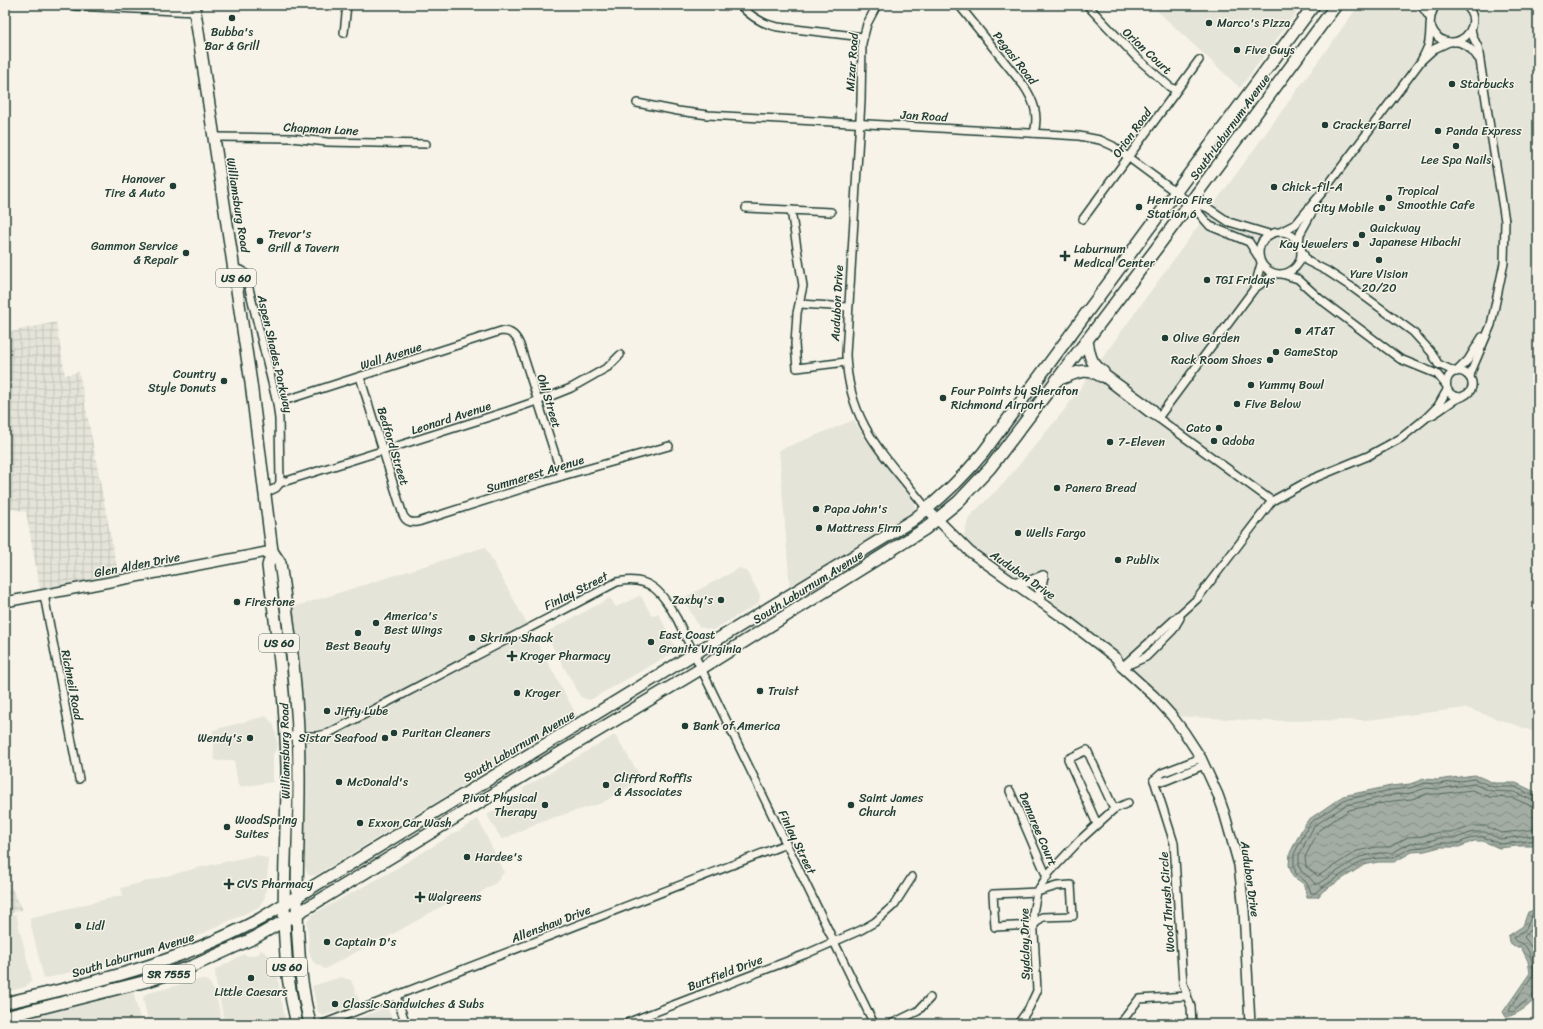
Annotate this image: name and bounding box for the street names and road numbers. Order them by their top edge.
street label: Orion Court [1117,22,1177,80]
street label: Pegasi Road [987,26,1044,90]
street label: Mizar Road [839,31,865,92]
street label: South Laburnum Avenue [1184,69,1276,185]
street label: Orion Road [1106,103,1158,163]
street label: Jan Road [899,104,949,128]
street label: Chapman Lane [283,116,359,142]
street label: Williamsburg Road [220,156,256,255]
street label: Audubon Drive [824,264,850,343]
road number: US 60 [216,269,256,287]
street label: Aspen Shades Parkway [250,292,299,416]
street label: Wall Avenue [357,336,425,376]
street label: Ohl Street [530,371,568,431]
street label: Leonard Avenue [408,395,494,441]
street label: Bedford Street [371,404,415,488]
street label: Summerest Avenue [483,449,587,499]
street label: South Laburnum Avenue [748,544,868,630]
street label: Audubon Drive [985,544,1061,606]
street label: Glen Alden Drive [92,546,182,584]
street label: Finlay Street [540,565,613,617]
road number: US 60 [259,634,299,652]
street label: Richneil Road [54,648,90,723]
street label: Williamsburg Road [273,702,297,799]
street label: South Laburnum Avenue [459,704,579,788]
street label: Demaree Court [1012,788,1064,870]
street label: Finlay Street [772,806,823,879]
street label: Audubon Drive [1234,839,1266,918]
street label: Wood Thrush Circle [1152,851,1182,953]
street label: Allenshaw Drive [507,899,594,950]
street label: Sydclay Drive [1013,908,1037,980]
street label: South Laburnum Avenue [69,926,197,984]
street label: Burtfield Drive [684,949,766,997]
road number: US 60 [267,958,307,976]
road number: SR 7555 [143,965,195,983]

